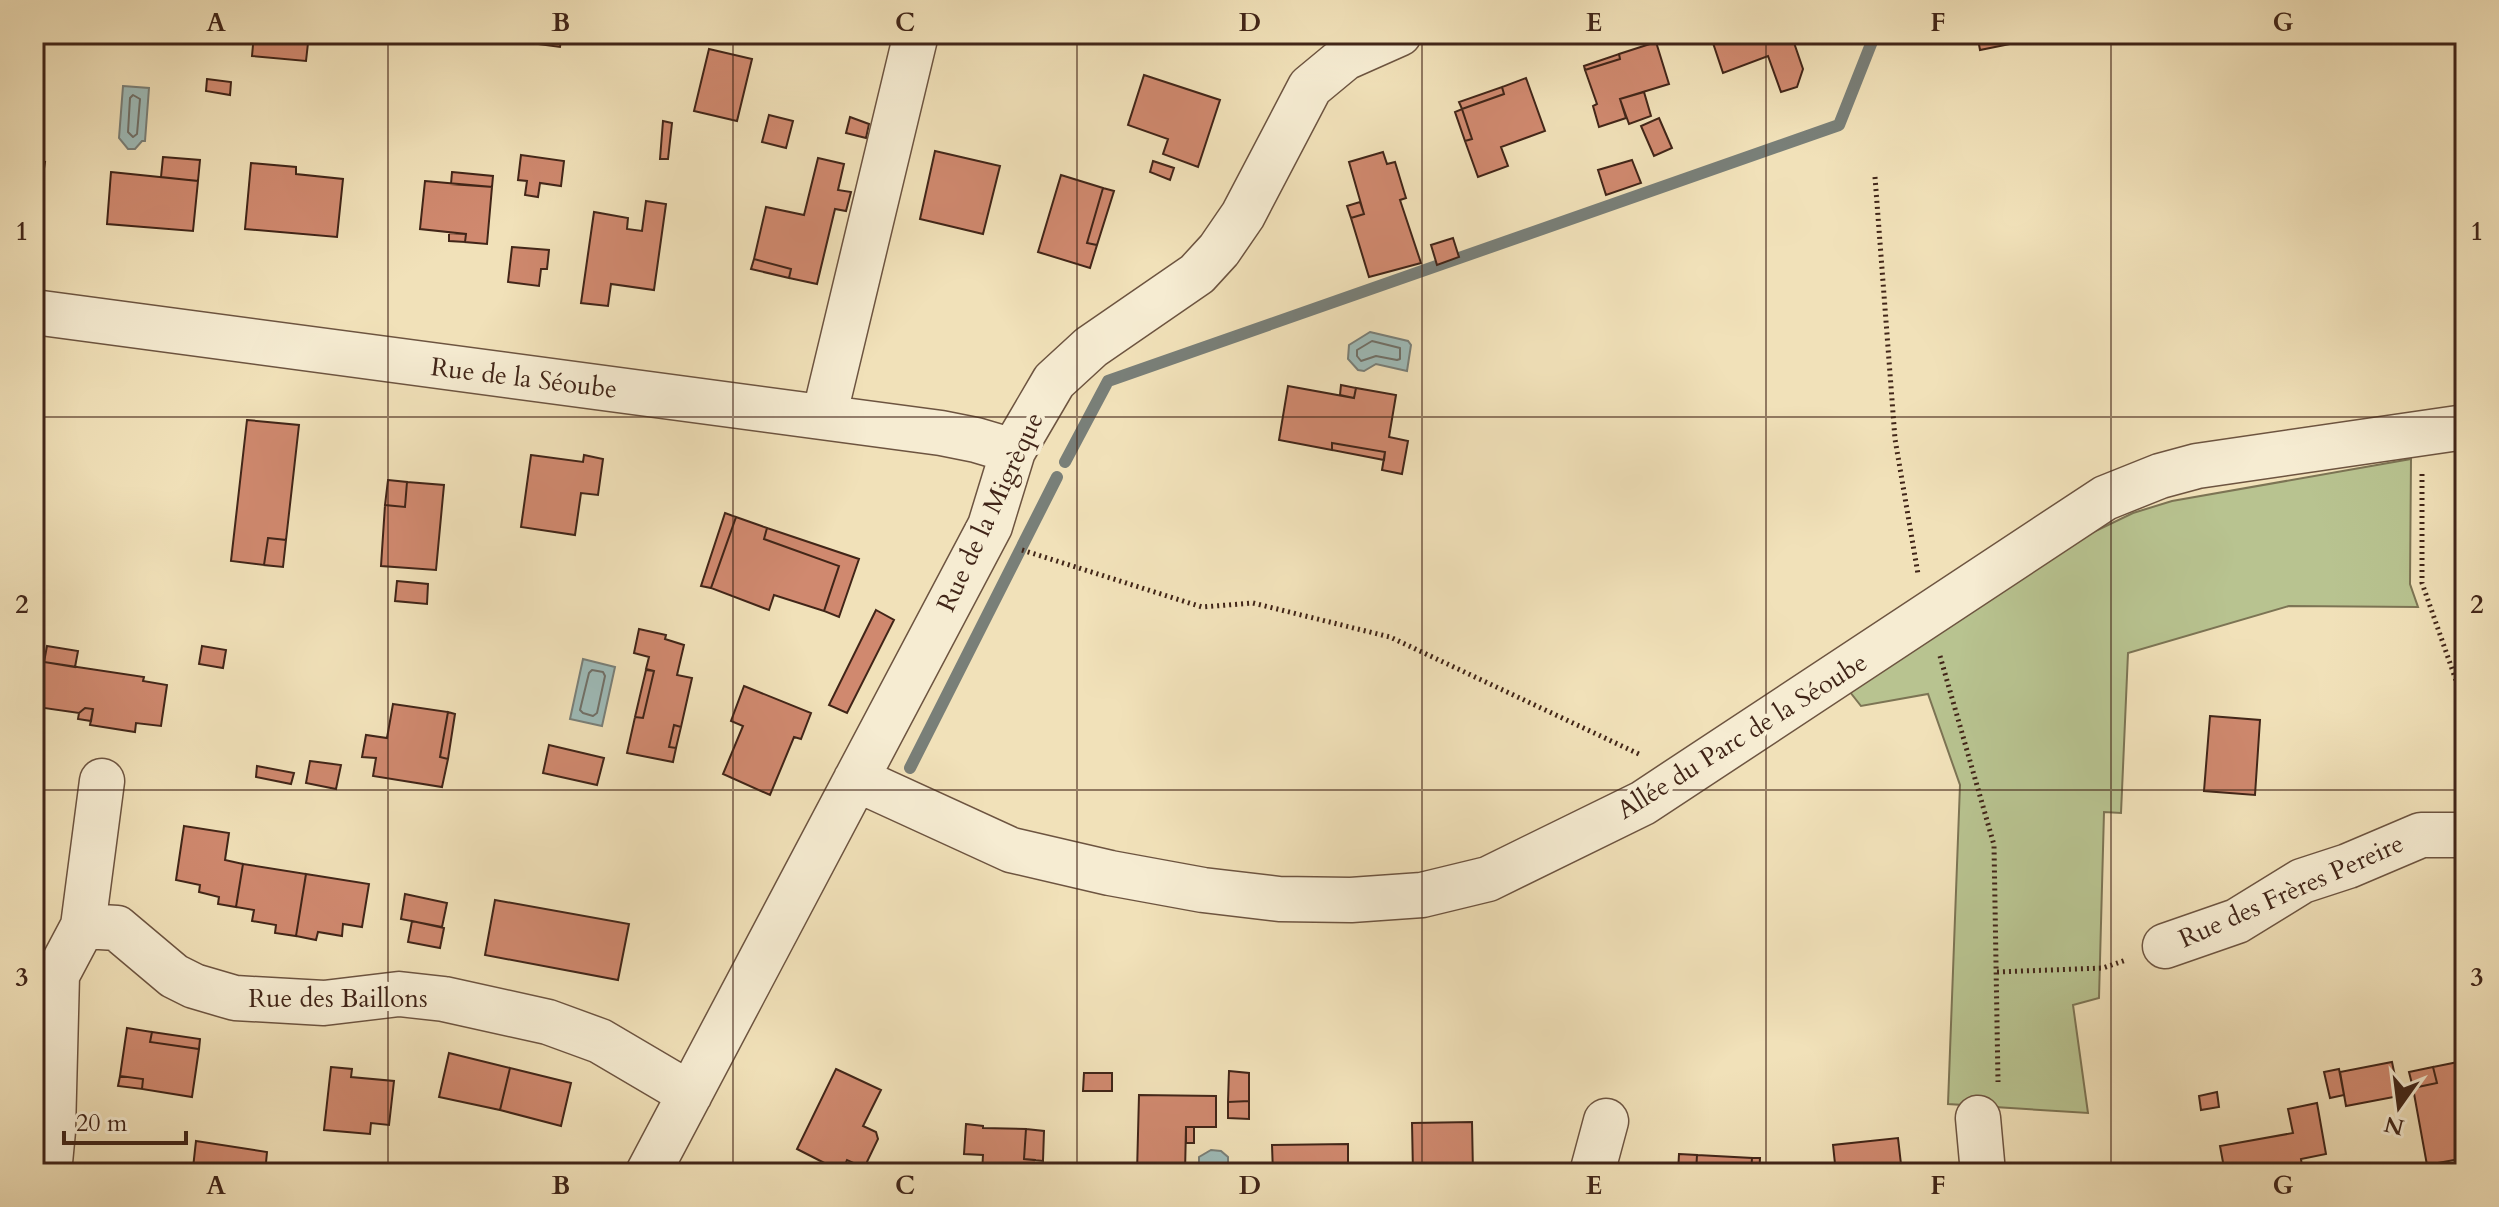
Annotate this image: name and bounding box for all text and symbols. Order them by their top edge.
text: A [206,5,226,40]
text: B [552,5,570,40]
text: C [895,5,915,40]
text: D [1239,5,1261,40]
text: E [1586,5,1602,40]
text: F [1930,5,1946,40]
text: G [2272,5,2294,40]
text: 1 [15,214,29,249]
text: 1 [2470,214,2484,249]
street label: Rue de la Séoube [429,349,619,407]
street label: Rue de la Migrèque [928,407,1052,617]
text: 2 [15,587,29,622]
text: 2 [2470,587,2484,622]
street label: Allée du Parc de la Séoube [1610,645,1874,827]
street label: Rue des Frères Pereire [2173,826,2409,956]
text: 3 [15,960,29,995]
text: 3 [2470,960,2484,995]
street label: Rue des Baillons [248,981,428,1016]
north arrow [2359,1067,2439,1147]
scale bar [64,1095,186,1145]
text: 20 m [76,1107,128,1140]
text: N [2382,1109,2407,1142]
text: A [206,1168,226,1203]
text: B [552,1168,570,1203]
text: C [895,1168,915,1203]
text: D [1239,1168,1261,1203]
text: E [1586,1168,1602,1203]
text: F [1930,1168,1946,1203]
text: G [2272,1168,2294,1203]

